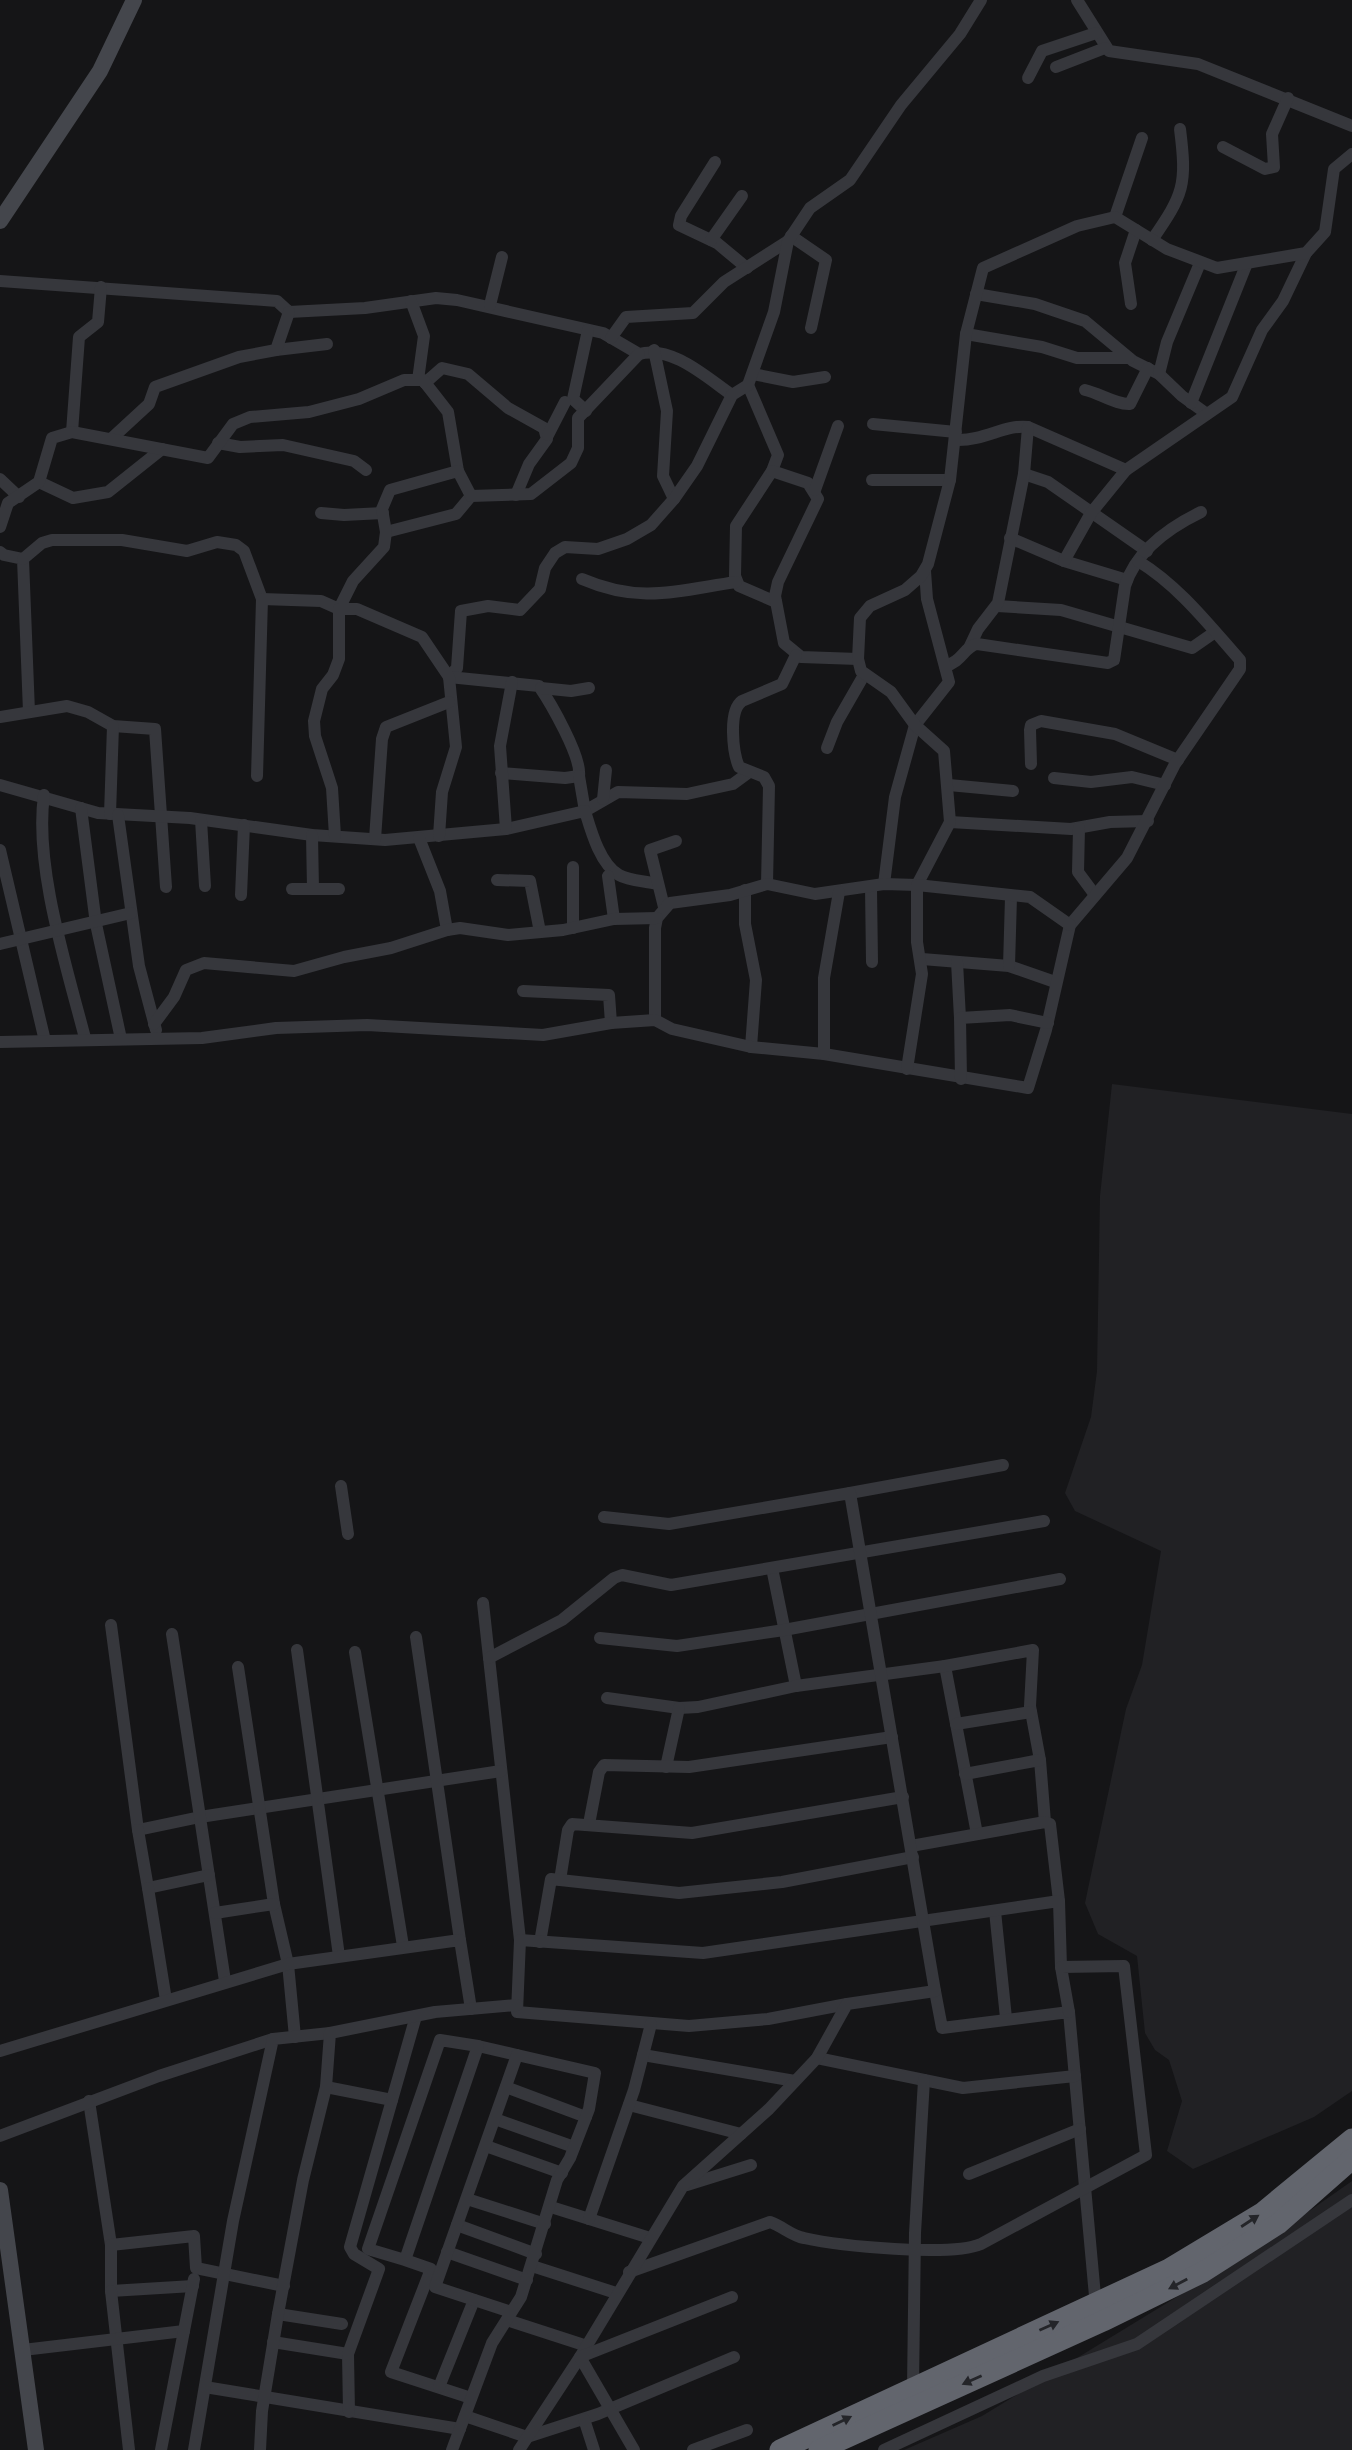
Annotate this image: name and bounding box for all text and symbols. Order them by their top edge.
one-way arrow [1240,2214,1260,2227]
one-way arrow [1168,2279,1188,2290]
one-way arrow [1038,2320,1059,2331]
one-way arrow [961,2375,982,2386]
one-way arrow [832,2415,852,2426]

